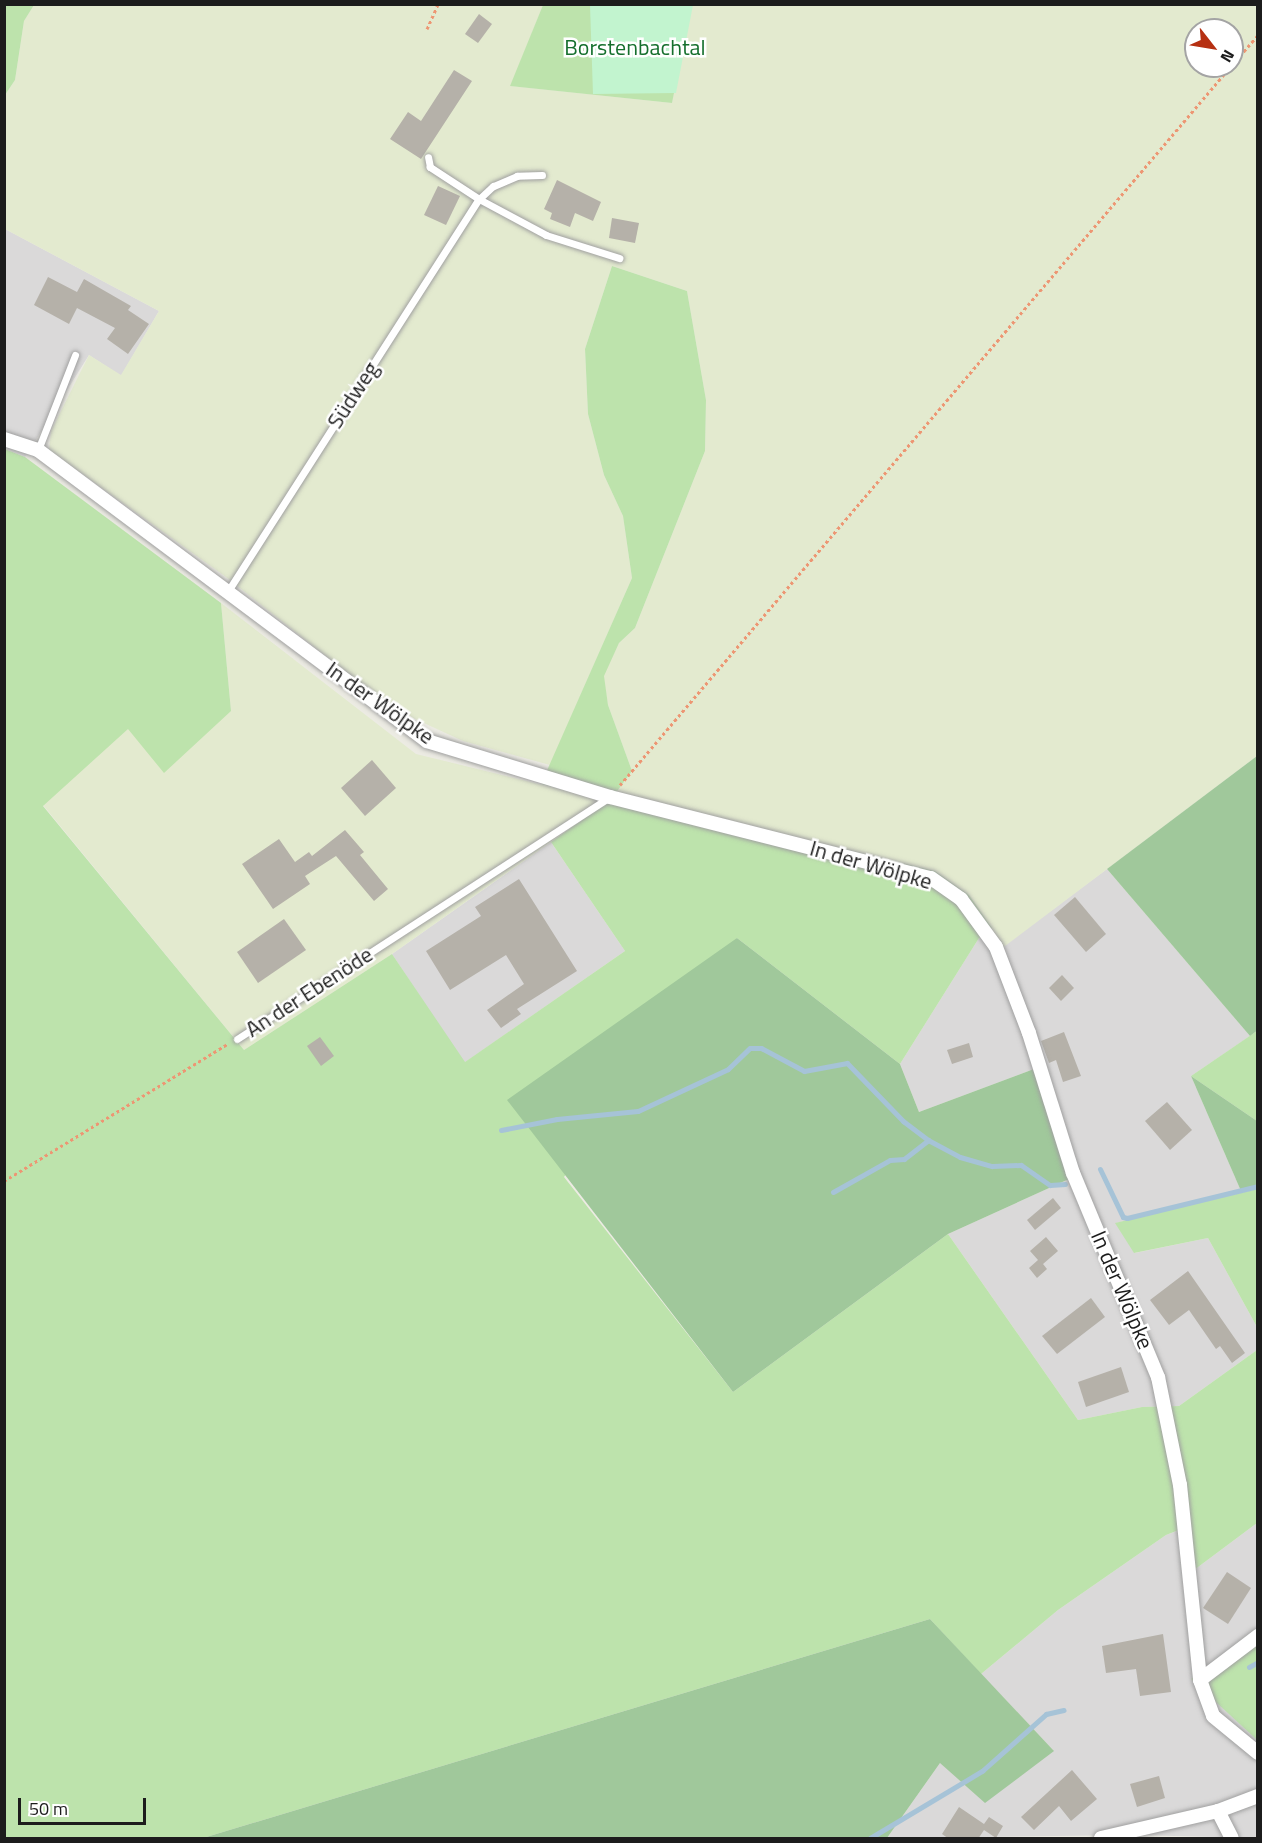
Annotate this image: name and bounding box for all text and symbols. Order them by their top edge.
north arrow [1184,18,1244,78]
park label: Borstenbachtal [564,35,706,61]
text: N [1215,45,1241,67]
street label: Südweg [322,357,384,433]
street label: In der Wölpke [321,656,439,750]
street label: In der Wölpke [807,835,935,895]
street label: An der Ebenöde [241,941,377,1043]
street label: In der Wölpke [1085,1227,1159,1353]
scale bar [21,1786,148,1824]
text: 50 m [29,1795,68,1822]

